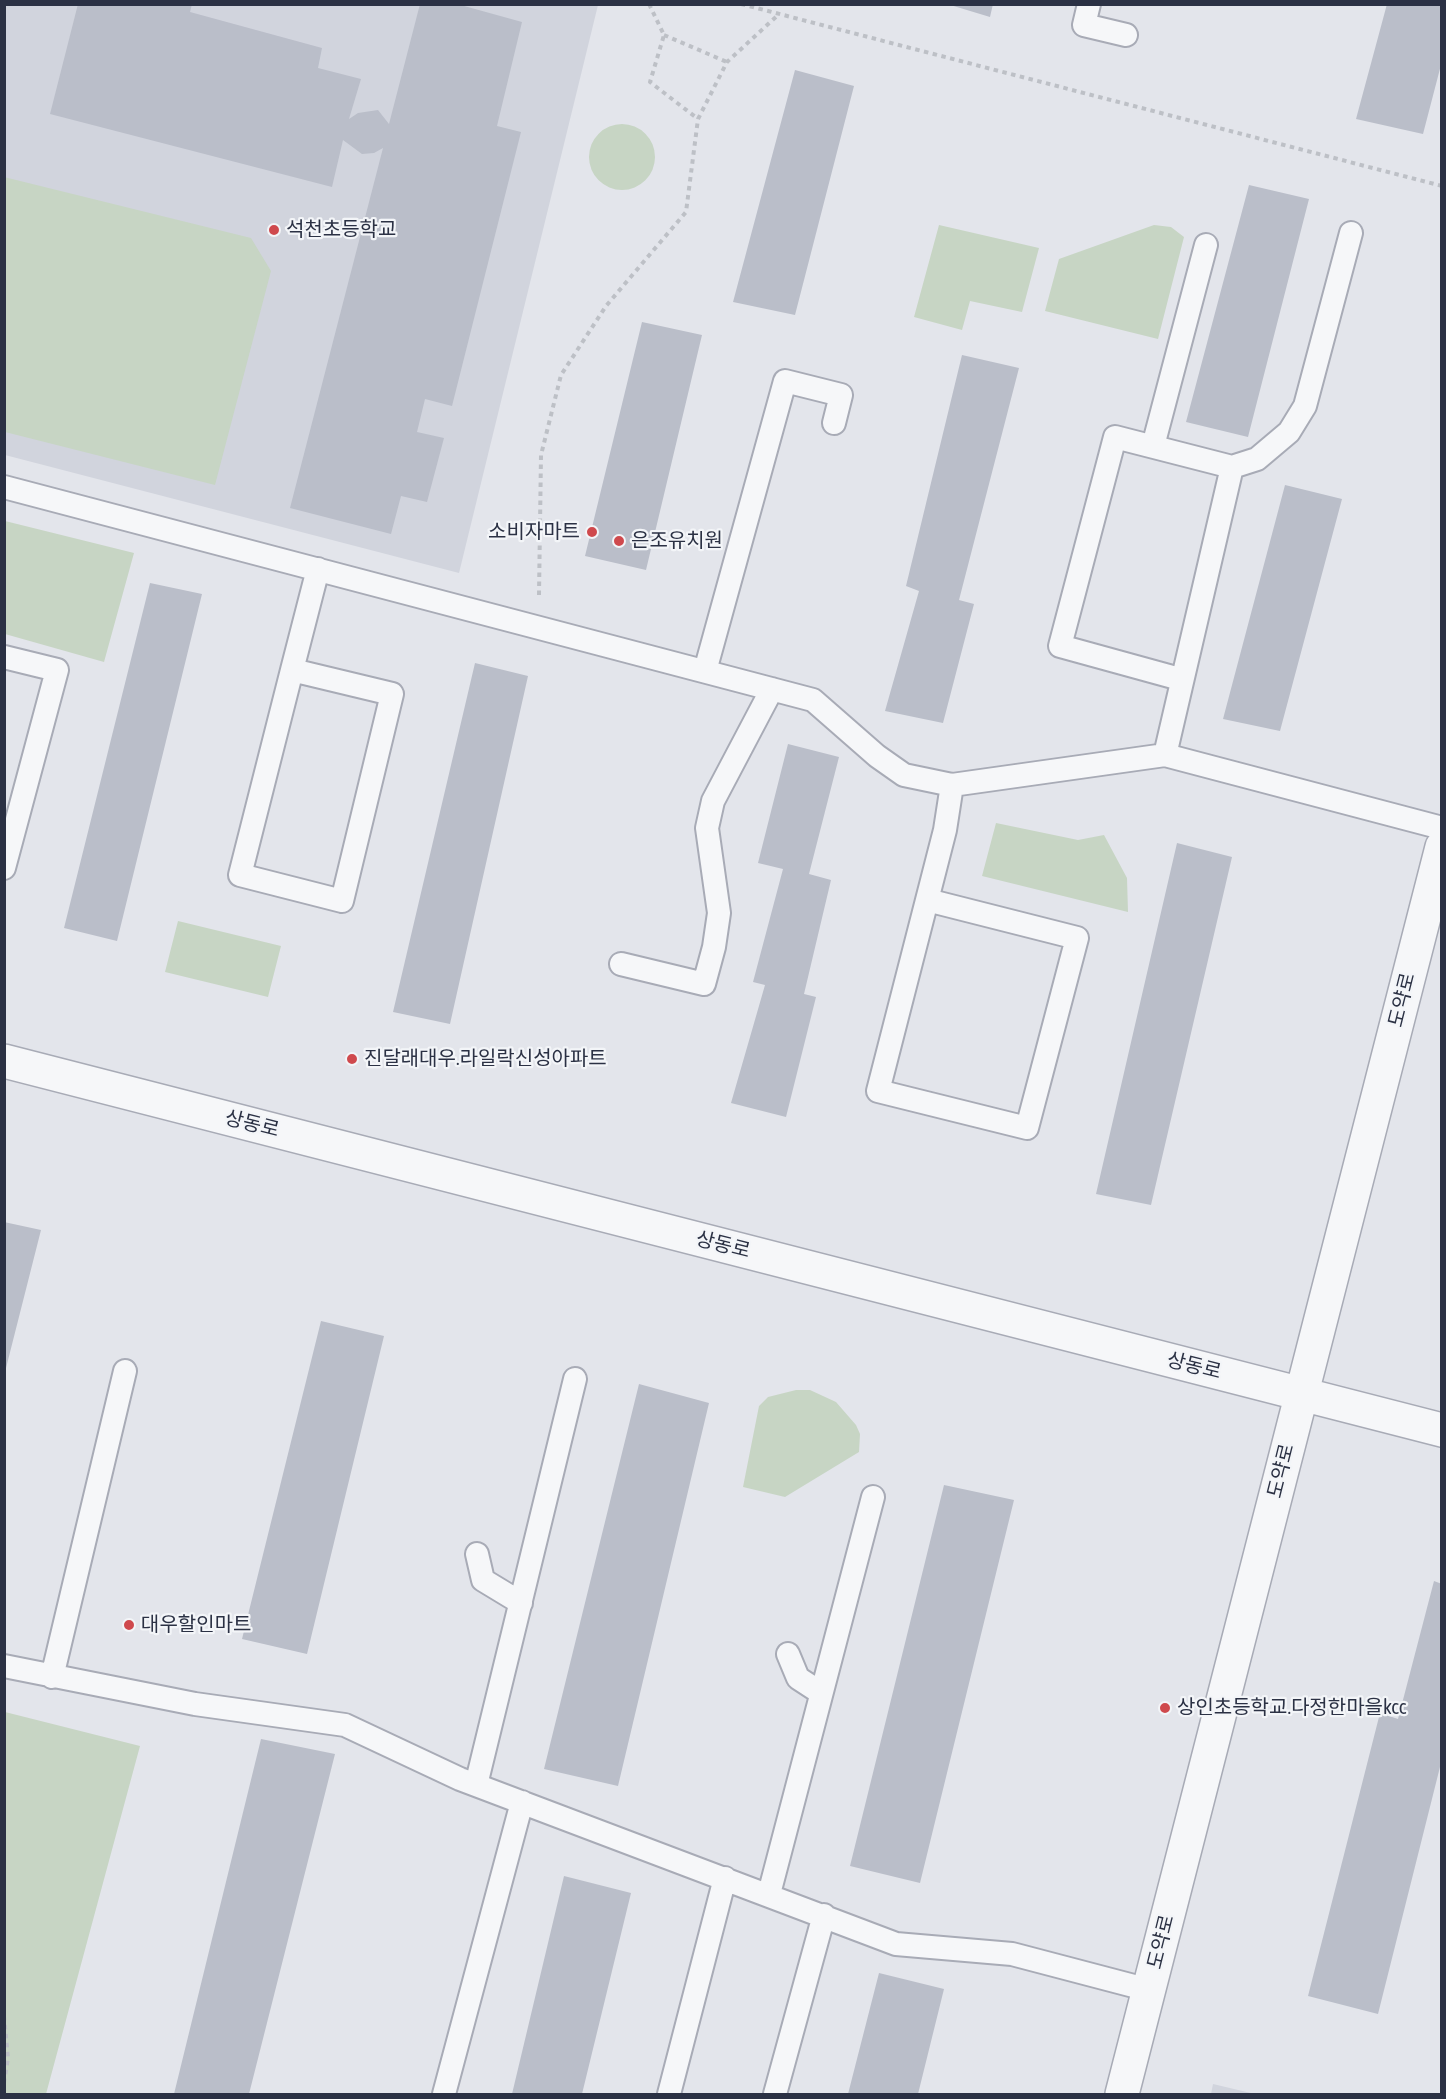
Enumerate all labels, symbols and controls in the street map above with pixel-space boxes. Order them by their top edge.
place label: 석천초등학교 [286,218,396,242]
marker: 석천초등학교 [267,223,281,237]
place label: 소비자마트 [488,520,580,544]
marker: 소비자마트 [585,525,599,539]
place label: 은조유치원 [631,529,723,553]
marker: 은조유치원 [612,534,626,548]
street label: 도약로 [1384,970,1420,1030]
place label: 진달래대우.라일락신성아파트 [364,1047,607,1071]
marker: 진달래대우.라일락신성아파트 [345,1052,359,1066]
street label: 상동로 [222,1106,282,1142]
street label: 상동로 [693,1227,753,1263]
street label: 상동로 [1164,1348,1224,1384]
street label: 도약로 [1263,1441,1299,1501]
place label: 대우할인마트 [141,1613,251,1637]
marker: 대우할인마트 [122,1618,136,1632]
place label: 상인초등학교.다정한마을kcc [1177,1696,1406,1720]
marker: 상인초등학교.다정한마을kcc [1158,1701,1172,1715]
street label: 도약로 [1143,1912,1179,1972]

